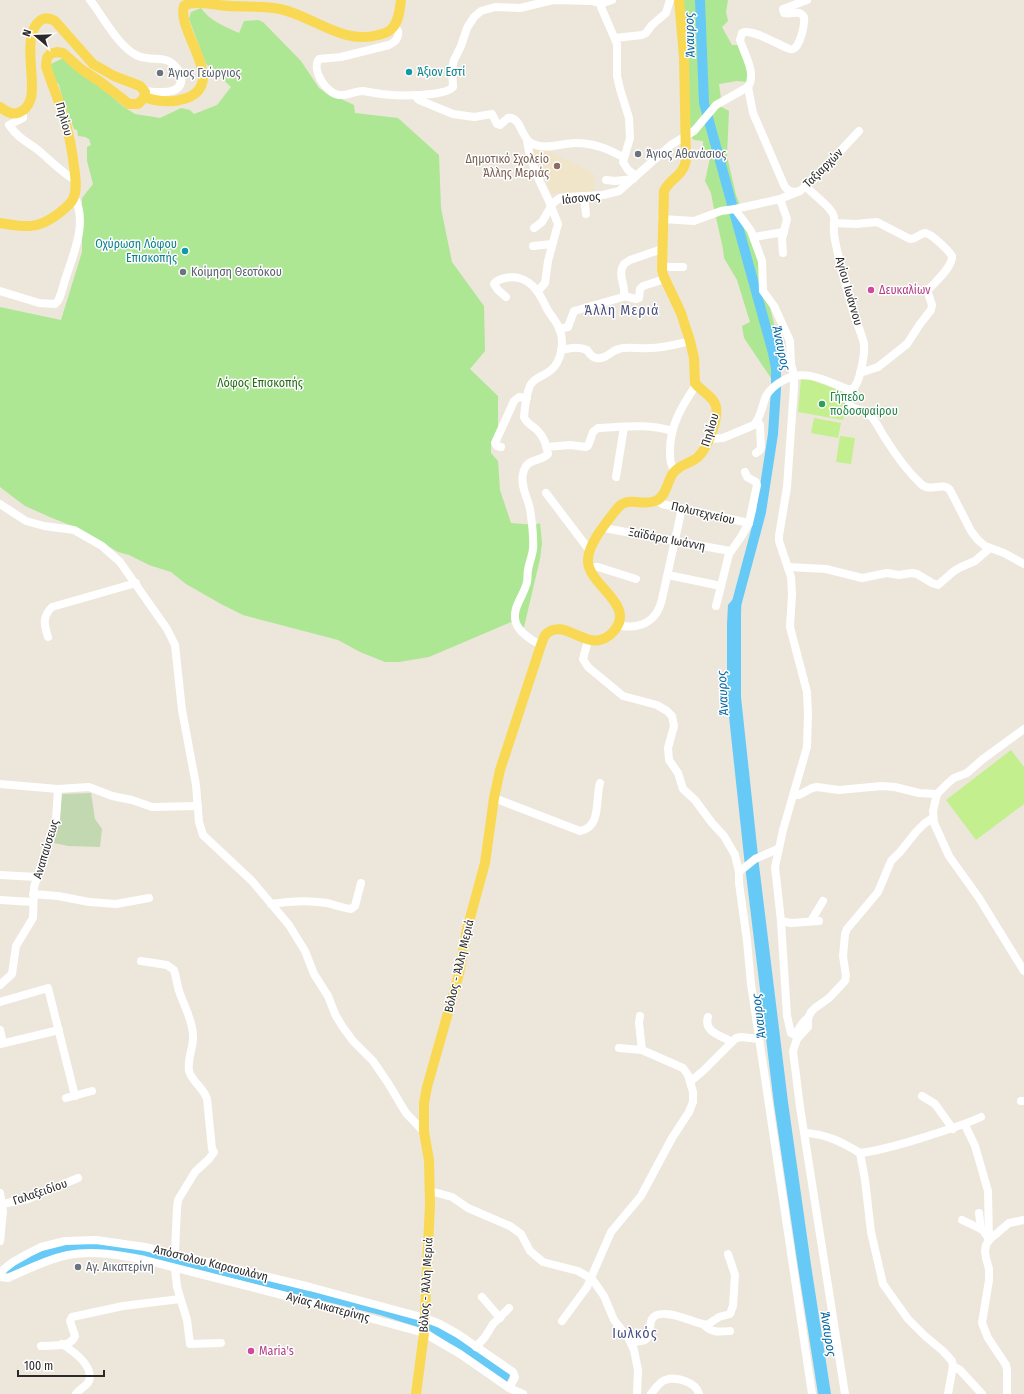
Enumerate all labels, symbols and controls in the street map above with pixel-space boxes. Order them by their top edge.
water label: Άναυρος [681,12,698,59]
north arrow [16,16,56,56]
text: N [20,28,34,38]
place label: Άξιον Εστί [417,65,465,79]
place label: Άγιος Γεώργιος [168,66,241,80]
marker: Άξιον Εστί [404,67,414,77]
marker: Άγιος Γεώργιος [155,68,165,78]
street label: Πηλίου [53,101,75,137]
street label: Ταξιαρχών [800,145,846,191]
place label: Άγιος Αθανάσιος [646,147,726,161]
marker: Άγιος Αθανάσιος [633,149,643,159]
place label: Δημοτικό Σχολείο Άλλης Μεριάς [465,152,549,180]
marker: Δημοτικό Σχολείο Άλλης Μεριάς [552,161,562,171]
street label: Ιάσονος [561,189,601,207]
place label: Οχύρωση Λόφου Επισκοπής [95,237,177,265]
marker: Οχύρωση Λόφου Επισκοπής [180,246,190,256]
street label: Αγίου Ιωάννου [833,255,865,327]
place label: Κοίμηση Θεοτόκου [191,265,282,279]
marker: Κοίμηση Θεοτόκου [178,267,188,277]
place label: Δευκαλίων [879,283,931,297]
marker: Δευκαλίων [866,285,876,295]
district label: Άλλη Μεριά [584,302,660,319]
water label: Άναυρος [769,324,794,372]
park label: Λόφος Επισκοπής [217,376,303,390]
place label: Γήπεδο ποδοσφαίρου [830,390,898,418]
marker: Γήπεδο ποδοσφαίρου [817,399,827,409]
street label: Πηλίου [698,411,722,449]
street label: Πολυτεχνείου [670,499,736,527]
street label: Ξαϊδάρα Ιωάννη [627,525,707,553]
water label: Άναυρος [714,670,731,717]
street label: Αναπαύσεως [30,818,62,880]
street label: Βόλος - Άλλη Μεριά [441,918,477,1014]
water label: Άναυρος [748,992,769,1040]
street label: Γαλαξειδίου [11,1176,69,1208]
street label: Βόλος - Άλλη Μεριά [417,1237,435,1333]
street label: Απόστολου Καραουλάνη [152,1242,270,1284]
place label: Αγ. Αικατερίνη [86,1260,154,1274]
marker: Αγ. Αικατερίνη [73,1262,83,1272]
street label: Αγίας Αικατερίνης [285,1289,371,1325]
water label: Άναυρος [817,1310,840,1358]
district label: Ιωλκός [612,1325,658,1342]
place label: Maria's [259,1344,294,1358]
marker: Maria's [246,1346,256,1356]
scale bar [18,1352,104,1378]
text: 100 m [24,1359,53,1373]

